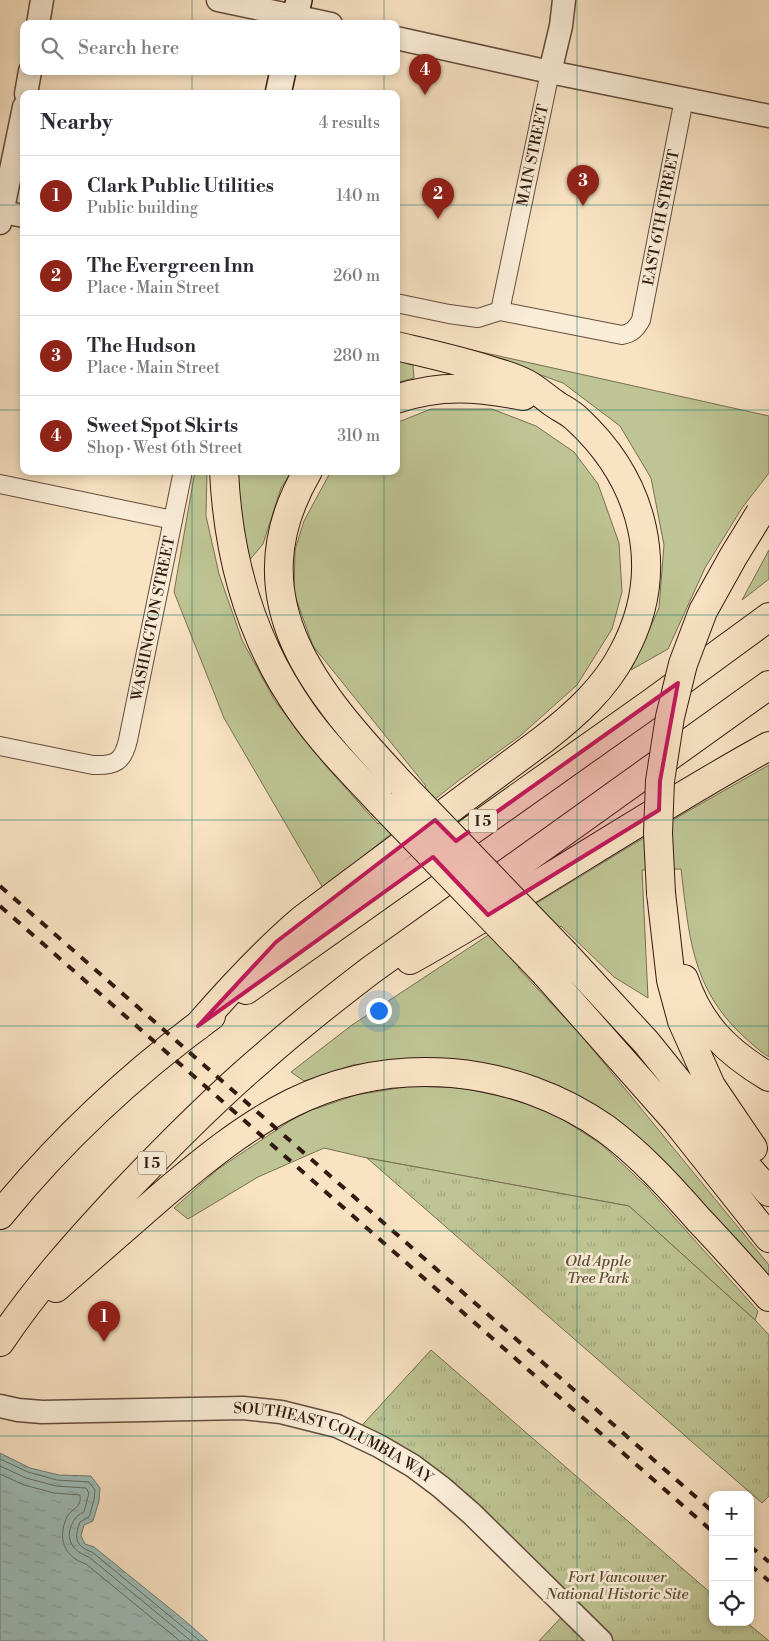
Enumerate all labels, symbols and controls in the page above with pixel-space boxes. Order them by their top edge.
search box [20,20,400,75]
icon: search [38,34,66,62]
text: Search here [78,36,179,60]
pin: 4 [409,54,441,95]
street label: MAIN STREET [513,102,553,208]
text: Nearby [40,110,113,136]
text: 4 results [319,113,380,133]
street label: EAST 6TH STREET [639,148,684,287]
pin: 3 [567,165,599,206]
text: Clark Public Utilities [87,174,274,198]
pin: 2 [422,178,454,219]
text: 1 [52,186,60,206]
text: 140 m [336,186,380,206]
text: Public building [87,198,198,218]
text: The Evergreen Inn [87,254,254,278]
text: 2 [51,266,61,286]
text: 260 m [333,266,380,286]
text: Place · Main Street [87,278,220,298]
text: The Hudson [87,334,196,358]
text: 3 [51,346,61,366]
text: 280 m [333,346,380,366]
text: Place · Main Street [87,358,220,378]
text: Sweet Spot Skirts [87,414,238,438]
text: 4 [51,426,61,446]
text: 310 m [337,426,380,446]
text: Shop · West 6th Street [87,438,243,458]
street label: WASHINGTON STREET [127,534,180,703]
road number: I 5 [469,809,497,832]
your location [366,998,392,1024]
road number: I 5 [138,1152,166,1174]
park label: Old Apple Tree Park [565,1252,631,1288]
pin: 1 [88,1301,120,1342]
street label: SOUTHEAST COLUMBIA WAY [233,1399,437,1488]
map controls [709,1491,754,1626]
button: + [709,1491,754,1536]
button: − [709,1536,754,1581]
park label: Fort Vancouver National Historic Site [544,1568,689,1604]
button: locate [709,1581,754,1626]

